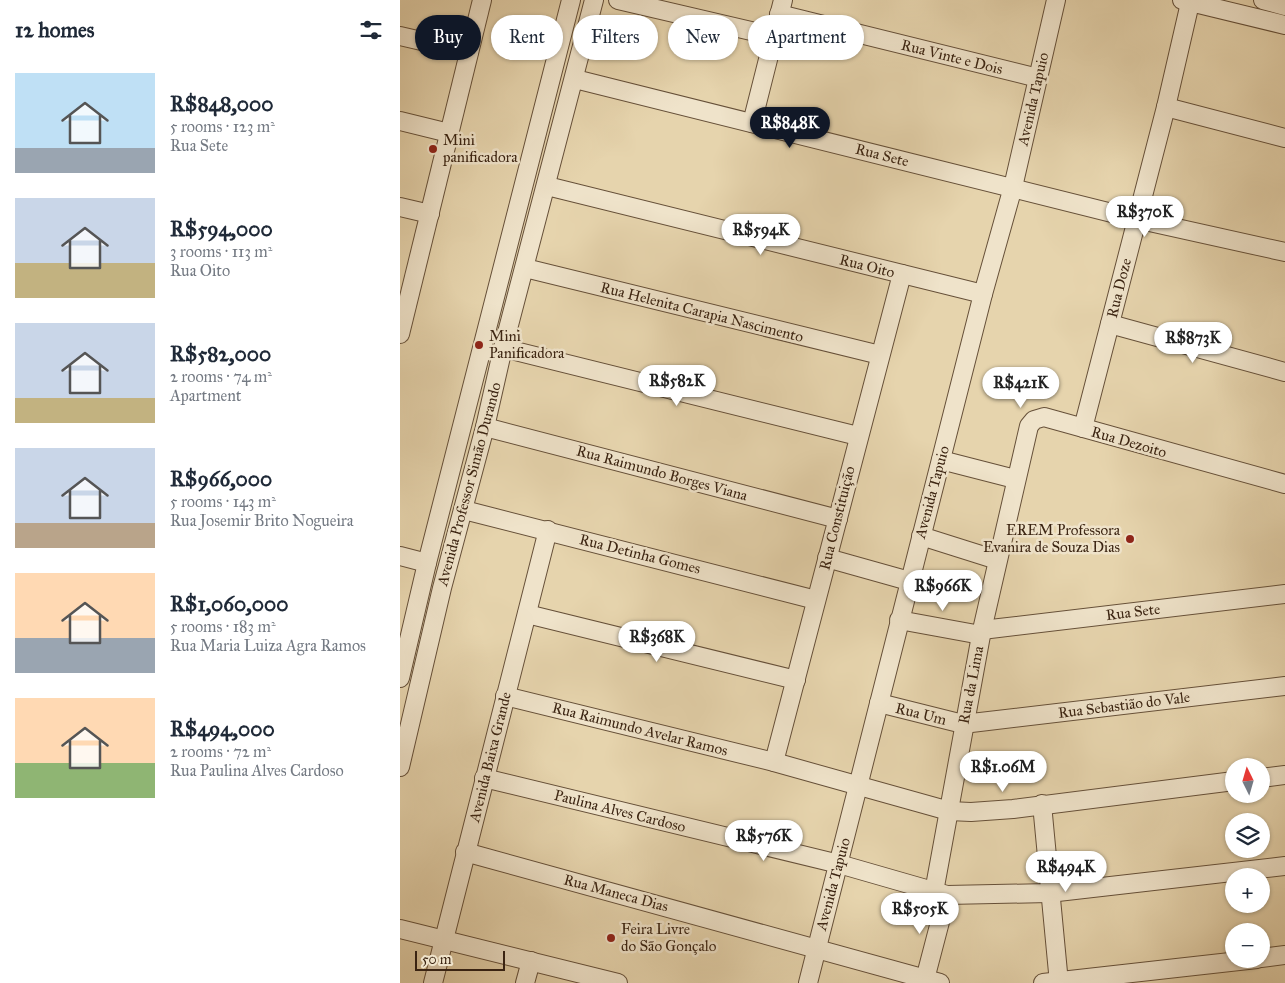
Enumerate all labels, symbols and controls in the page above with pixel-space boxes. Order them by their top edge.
chip: Buy [415,15,481,60]
chip: Rent [491,15,563,60]
chip: Filters [573,15,658,60]
chip: New [668,15,738,60]
chip: Apartment [748,15,864,60]
icon: filters [357,16,385,44]
text: 12 homes [15,17,94,43]
street label: Rua Vinte e Dois [899,36,1005,78]
street label: Avenida Tapuio [1013,50,1053,148]
text: R$848,000 [170,91,274,117]
icon: home [55,93,115,153]
pin: R$848K [749,106,831,149]
text: R$848K [761,113,819,132]
text: 5 rooms · 123 m² [170,117,275,136]
place label: Mini panificadora [442,131,518,166]
text: Rua Sete [170,136,228,155]
street label: Rua Sete [853,140,911,170]
marker: Mini panificadora [427,143,439,155]
pin: R$370K [1104,196,1186,238]
text: R$370K [1117,202,1173,221]
pin: R$594K [720,214,802,256]
text: R$594,000 [170,216,273,242]
icon: home [55,218,115,278]
text: R$594K [732,220,790,239]
text: 3 rooms · 113 m² [170,242,272,261]
street label: Rua Oito [837,250,897,282]
street label: Rua Doze [1103,256,1135,320]
text: Rua Oito [170,261,230,280]
street label: Rua Helenita Carapia Nascimento [599,278,806,346]
pin: R$873K [1152,322,1234,364]
place label: Mini Panificadora [489,327,565,362]
text: R$873K [1165,328,1221,347]
marker: Mini Panificadora [473,339,485,351]
text: R$582,000 [170,341,271,367]
icon: home [55,343,115,403]
pin: R$582K [636,364,718,407]
pin: R$421K [980,366,1062,409]
text: 2 rooms · 74 m² [170,367,272,386]
text: R$582K [649,371,705,390]
text: R$421K [993,373,1049,392]
street label: Avenida Professor Simão Durando [433,380,505,589]
text: Apartment [170,386,242,405]
street label: Rua Dezoito [1089,423,1169,461]
street label: Rua Raimundo Borges Viana [574,441,750,505]
street label: Avenida Tapuio [911,443,953,541]
street label: Rua Constituição [815,464,859,572]
text: R$966,000 [170,466,272,492]
icon: home [55,468,115,528]
text: 5 rooms · 143 m² [170,492,276,511]
text: Rua Josemir Brito Nogueira [170,511,354,530]
place label: EREM Professora Evanira de Souza Dias [983,521,1121,556]
street label: Rua Detinha Gomes [577,530,703,578]
marker: EREM Professora Evanira de Souza Dias [1124,533,1136,545]
pin: R$966K [902,570,984,612]
text: R$966K [914,576,972,595]
text: R$1,060,000 [170,591,288,617]
icon: home [55,593,115,653]
street label: Rua Sete [1105,600,1161,624]
text: 5 rooms · 183 m² [170,617,276,636]
pin: R$368K [616,620,698,663]
text: R$368K [629,627,685,646]
text: Rua Maria Luiza Agra Ramos [170,636,366,655]
street label: Rua da Lima [955,644,988,726]
street label: Rua Sebastião do Vale [1057,688,1191,722]
street label: Avenida Baixa Grande [465,690,515,825]
street label: Rua Raimundo Avelar Ramos [550,698,730,760]
street label: Rua Um [894,699,949,729]
text: R$494,000 [170,716,275,742]
icon: home [55,718,115,778]
text: 2 rooms · 72 m² [170,742,271,761]
pin: R$1.06M [957,750,1049,793]
text: R$1.06M [971,757,1035,776]
north arrow [1225,758,1270,802]
map controls [1225,758,1270,968]
text: Rua Paulina Alves Cardoso [170,761,344,780]
street label: Paulina Alves Cardoso [552,786,688,836]
button: layers [1225,813,1270,858]
pin: R$576K [723,820,805,862]
text: R$576K [736,826,792,845]
street label: Avenida Tapuio [812,835,854,933]
pin: R$494K [1025,850,1107,893]
text: R$494K [1037,857,1095,876]
button: + [1225,868,1270,913]
street label: Rua Maneca Dias [562,870,670,916]
pin: R$505K [879,892,961,935]
text: R$505K [892,899,948,918]
place label: Feira Livre do São Gonçalo [621,920,717,955]
button: − [1225,923,1270,968]
marker: Feira Livre do São Gonçalo [605,932,617,944]
scale bar [415,948,505,971]
text: 50 m [422,951,451,968]

